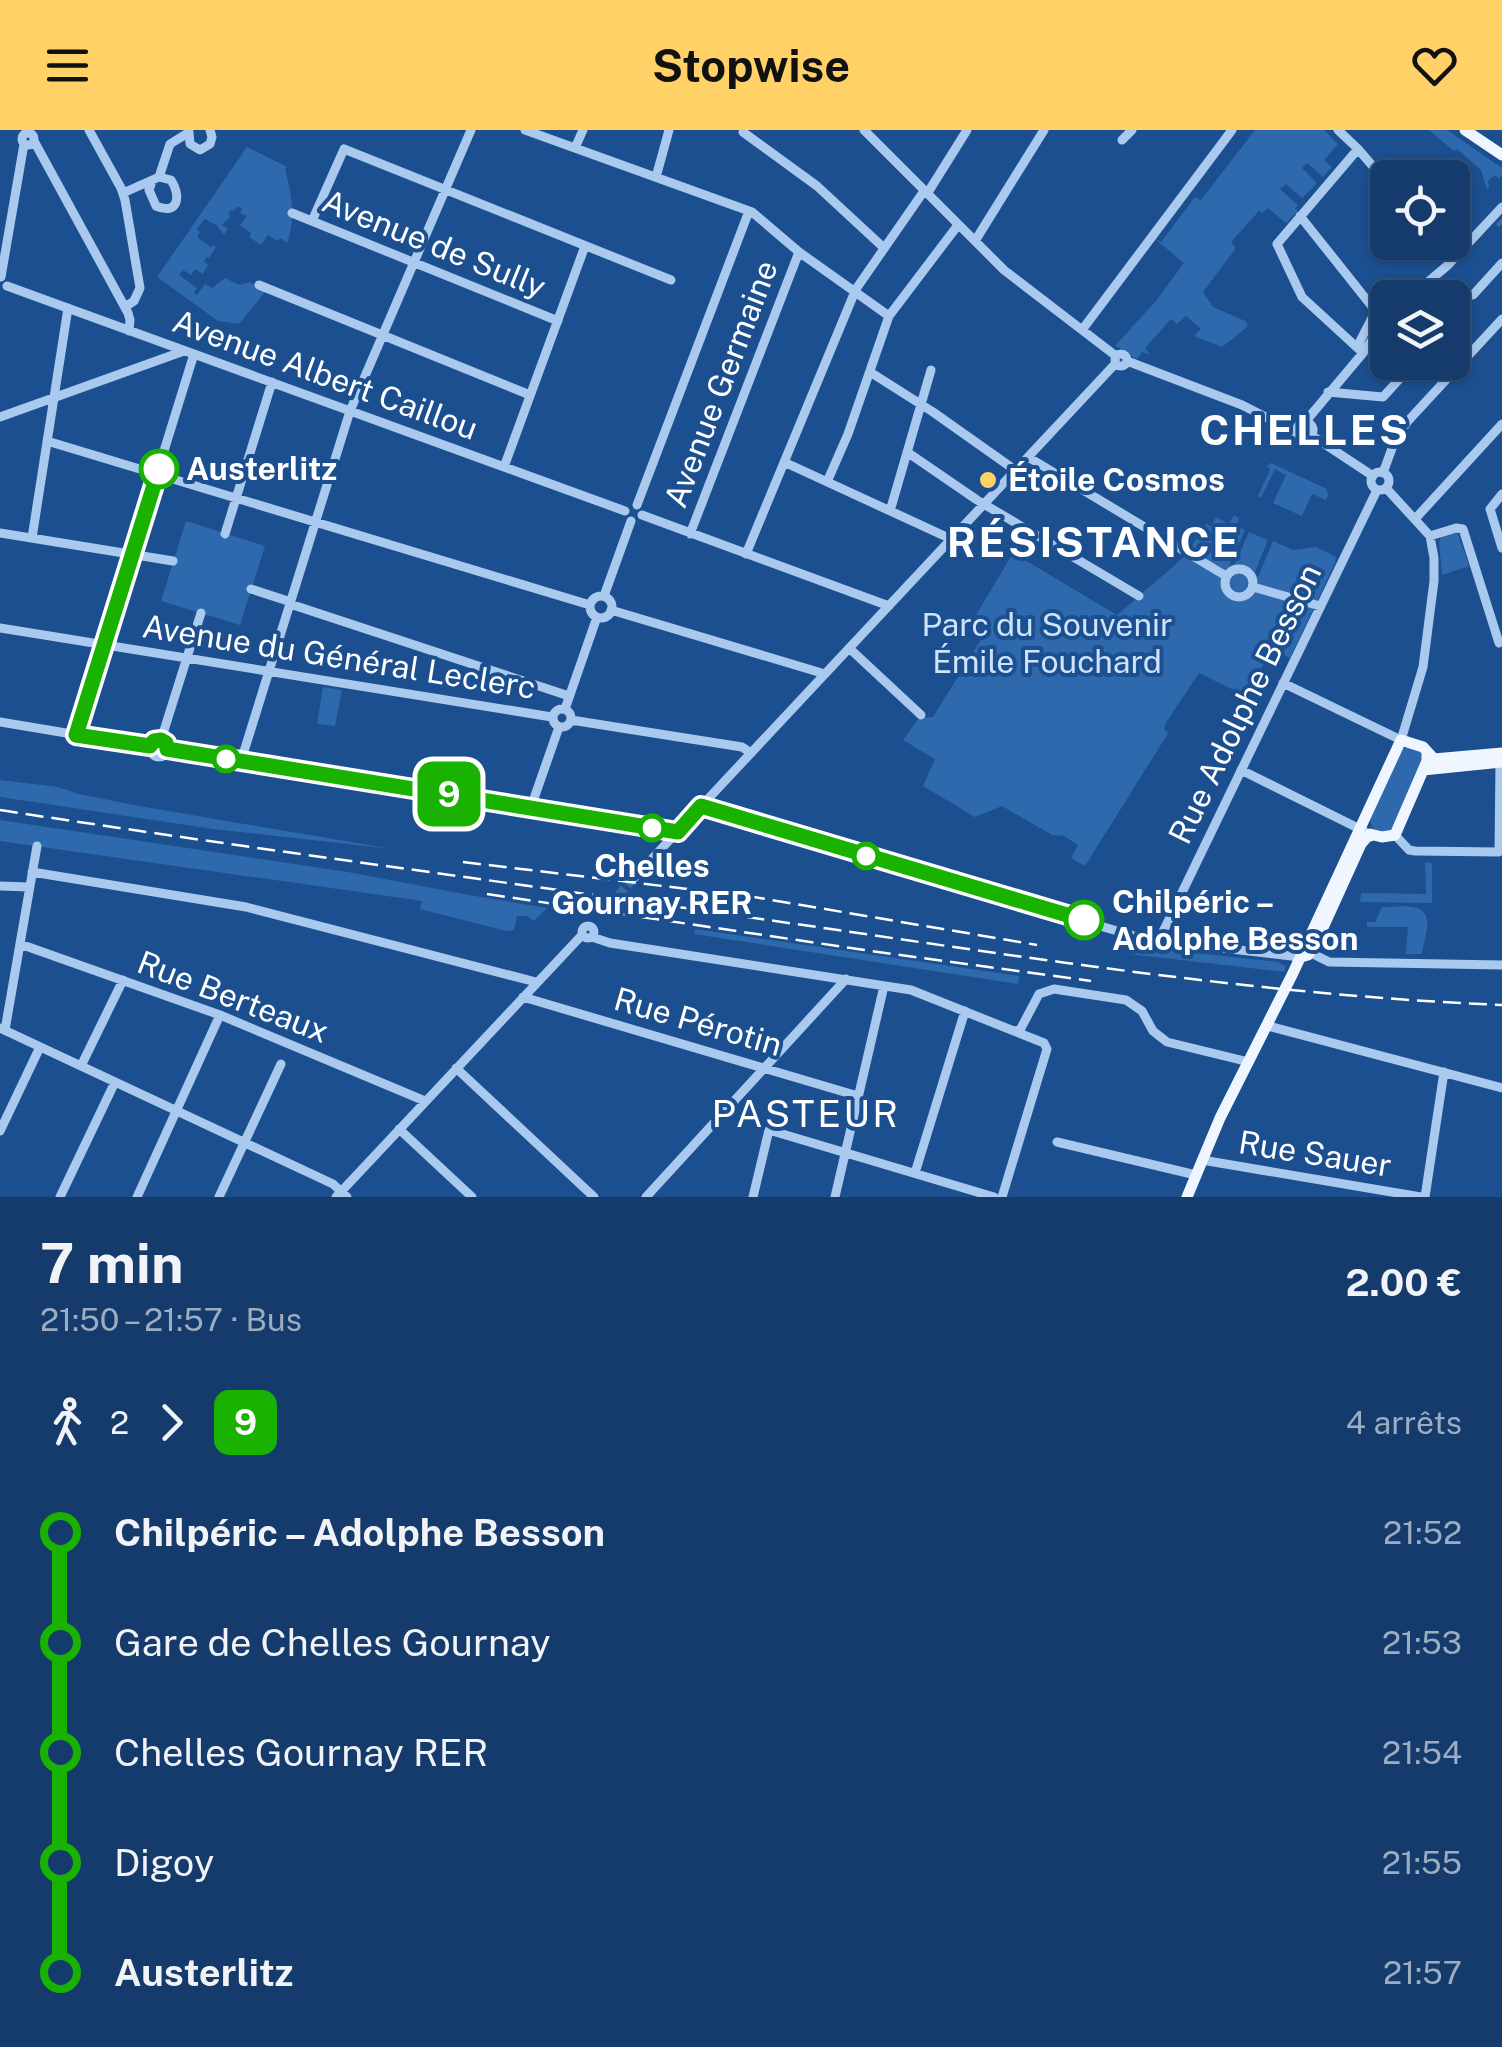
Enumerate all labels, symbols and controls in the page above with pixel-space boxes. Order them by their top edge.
icon: menu [40,38,95,93]
icon: heart [1407,38,1462,93]
text: Stopwise [652,39,850,92]
map controls [1370,160,1470,380]
button: locate [1370,160,1470,260]
street label: Avenue de Sully [317,182,551,305]
street label: Avenue Germaine [656,255,785,513]
button: layers [1370,280,1470,380]
street label: Avenue Albert Caillou [168,302,483,447]
district label: CHELLES [1199,405,1411,454]
marker: Austerlitz [140,450,178,488]
place label: Austerlitz [186,450,337,487]
place label: Étoile Cosmos [1008,461,1225,498]
marker: Étoile Cosmos [977,469,999,491]
district label: RÉSISTANCE [947,517,1241,566]
street label: Rue Adolphe Besson [1161,558,1328,850]
park label: Parc du Souvenir Émile Fouchard [921,606,1173,680]
street label: Avenue du Général Leclerc [140,607,538,706]
unlabelled marker [213,746,239,772]
line badge: 9 [416,762,482,826]
text: 9 [437,774,461,815]
marker: Chelles Gournay RER [639,815,665,841]
unlabelled marker [853,843,879,869]
place label: Chelles Gournay RER [551,847,753,921]
place label: Chilpéric – Adolphe Besson [1112,883,1358,957]
marker: Chilpéric – Adolphe Besson [1065,901,1103,939]
street label: Rue Berteaux [132,943,334,1050]
street label: Rue Pérotin [610,980,786,1063]
district label: PASTEUR [711,1091,901,1136]
street label: Rue Sauer [1236,1123,1394,1184]
text: 7 min [40,1231,184,1295]
text: 2.00 € [1345,1260,1462,1305]
text: 21:50 – 21:57 · Bus [40,1301,302,1338]
icon: walk [40,1395,95,1450]
icon: forward [144,1395,199,1450]
text: 9 [234,1402,257,1443]
text: 2 [110,1404,129,1441]
text: 4 arrêts [1346,1404,1462,1441]
text: Chilpéric – Adolphe Besson [114,1510,605,1555]
text: 21:52 [1383,1514,1462,1551]
text: Gare de Chelles Gournay [114,1620,550,1665]
text: 21:53 [1382,1624,1462,1661]
text: Chelles Gournay RER [114,1730,488,1775]
text: 21:54 [1382,1734,1462,1771]
text: Digoy [114,1840,214,1885]
text: 21:55 [1382,1844,1462,1881]
text: Austerlitz [114,1950,293,1995]
text: 21:57 [1383,1954,1462,1991]

